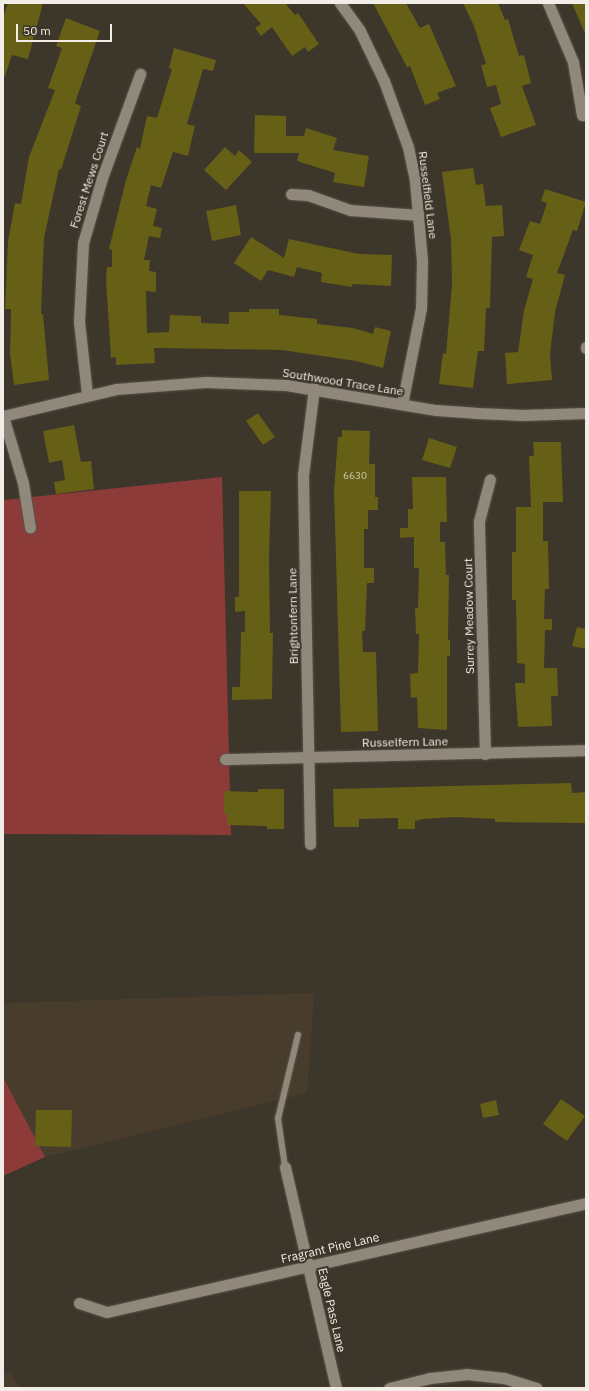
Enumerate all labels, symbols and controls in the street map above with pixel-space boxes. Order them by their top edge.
scale bar [18,16,114,42]
text: 50 m [23,23,51,38]
street label: Forest Mews Court [67,130,111,230]
street label: Russelfield Lane [415,150,441,240]
street label: Southwood Trace Lane [282,365,404,399]
house number: 6630 [343,470,367,482]
street label: Surrey Meadow Court [461,558,477,674]
street label: Brightonfern Lane [285,568,301,664]
street label: Russelfern Lane [362,734,448,750]
street label: Fragrant Pine Lane [279,1230,381,1266]
street label: Eagle Pass Lane [315,1266,349,1354]

